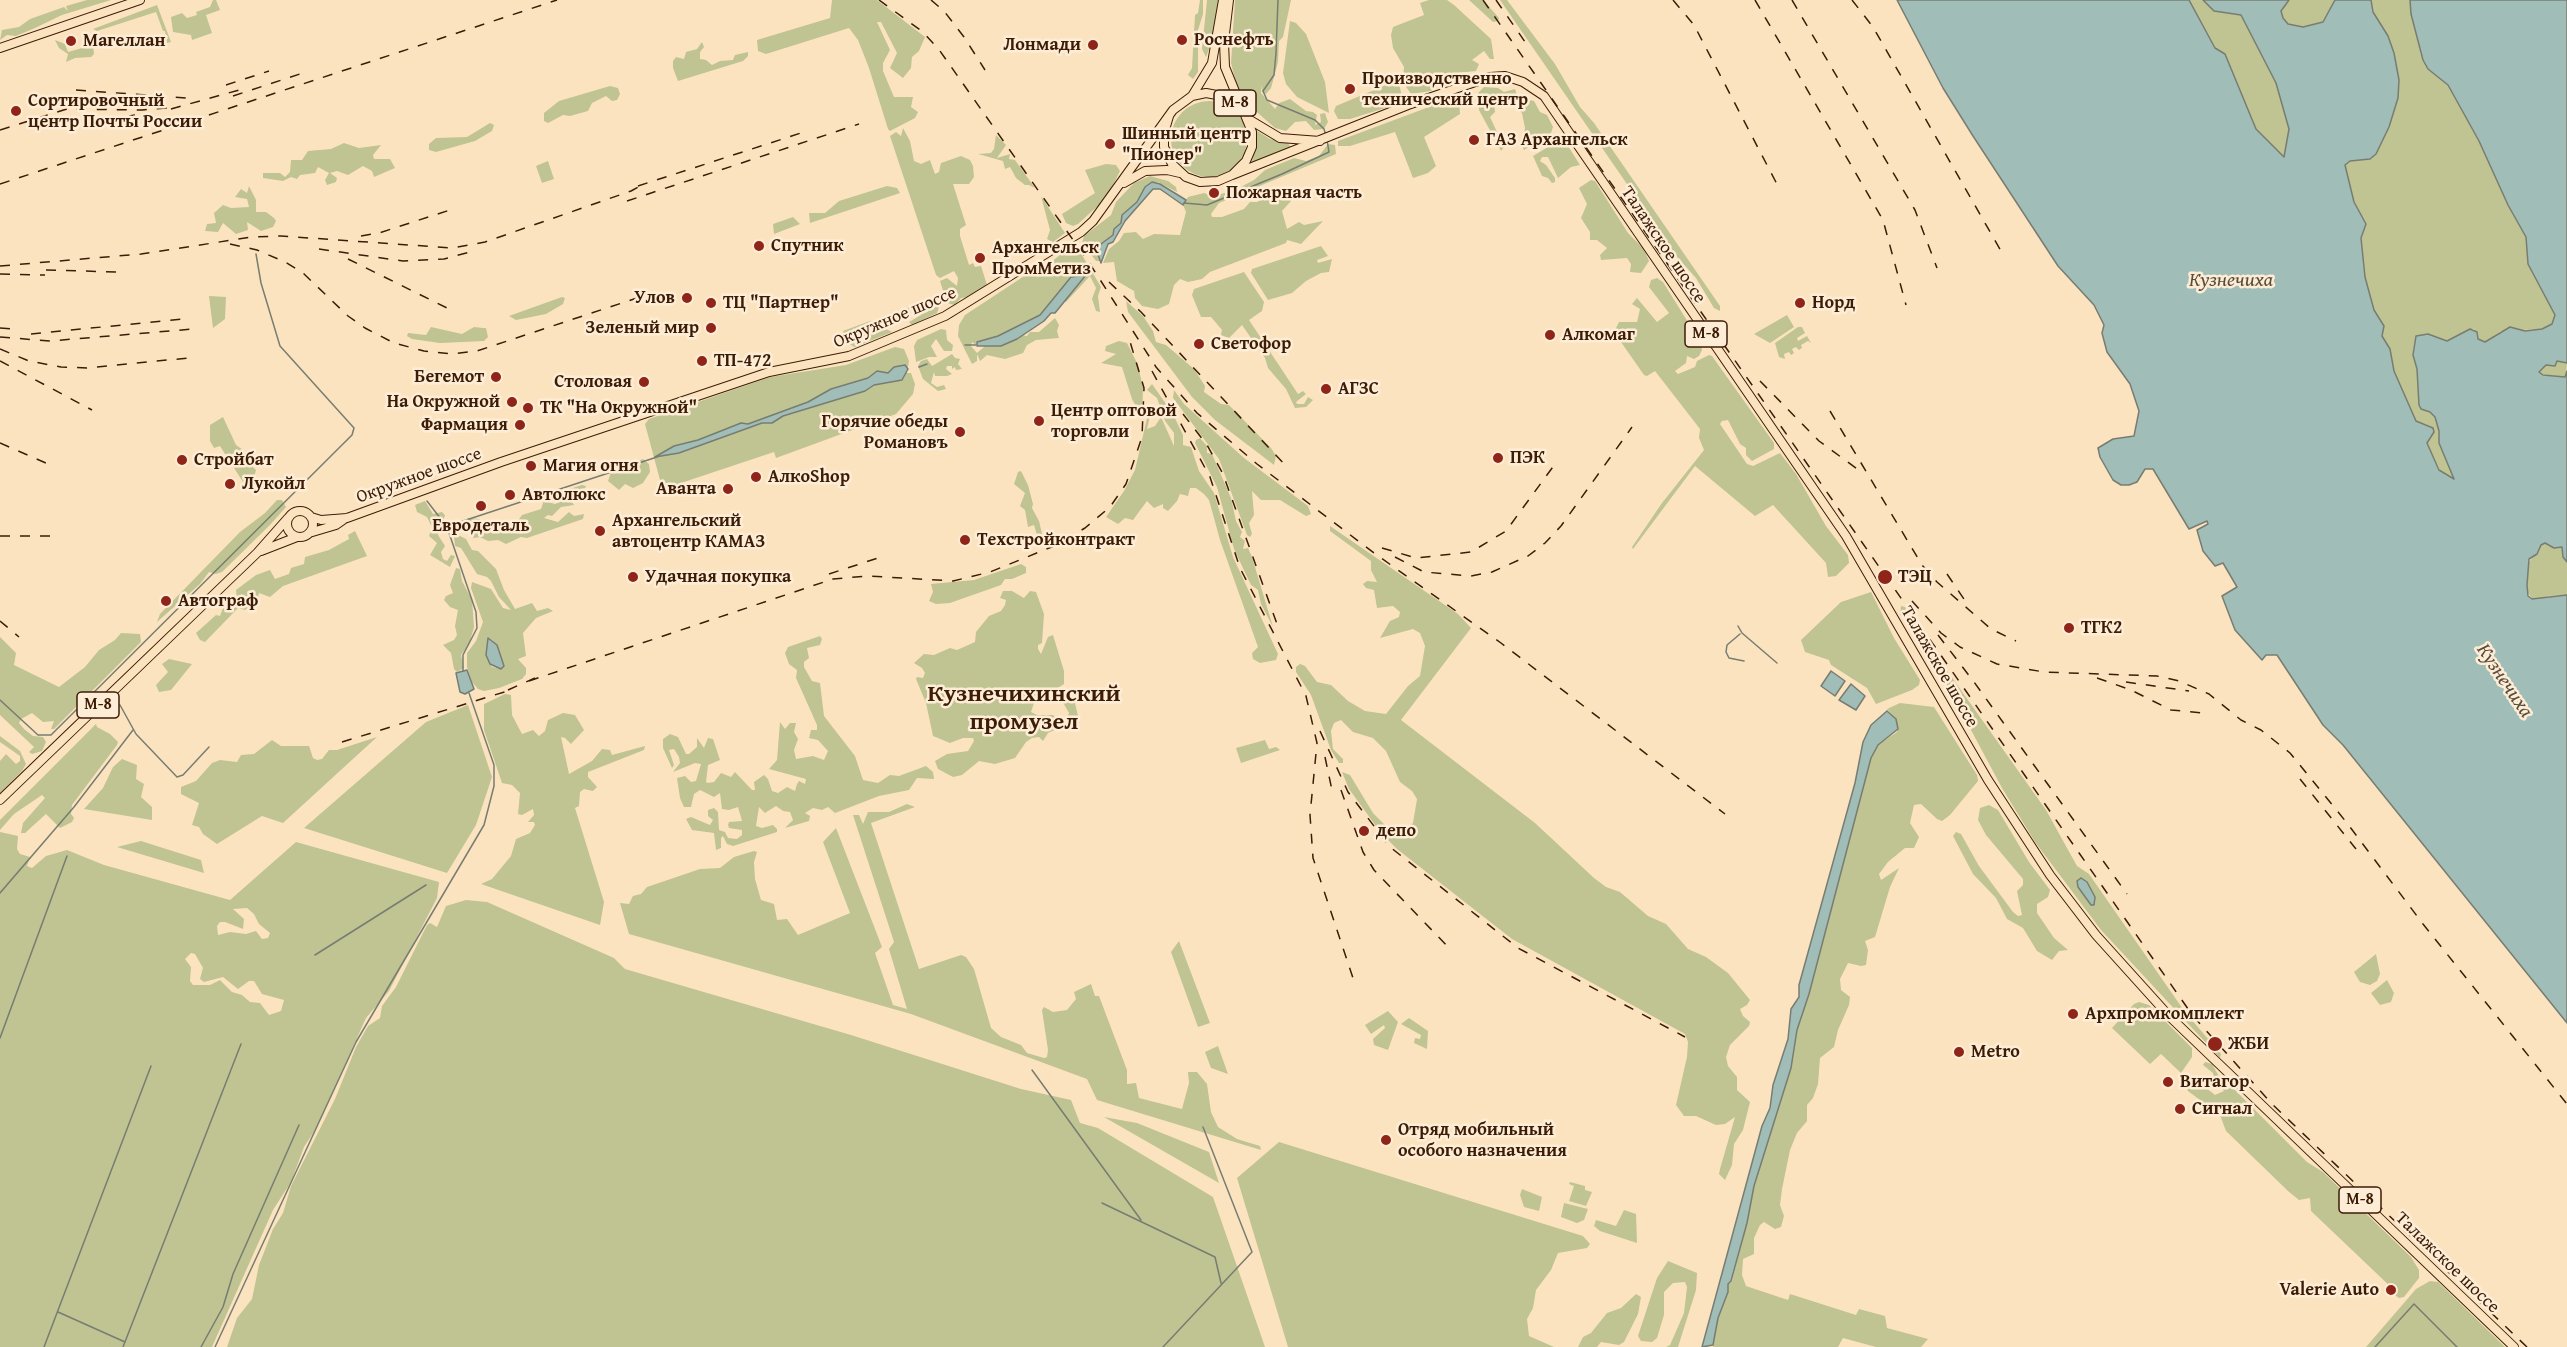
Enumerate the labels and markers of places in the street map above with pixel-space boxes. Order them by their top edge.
place label: Роснефть [1194,29,1274,51]
place label: Магеллан [83,30,166,52]
marker: Роснефть [1175,33,1189,47]
marker: Магеллан [64,34,78,48]
place label: Лонмади [1003,34,1081,56]
marker: Лонмади [1086,38,1100,52]
place label: Производственно технический центр [1362,68,1528,110]
marker: Производственно технический центр [1343,82,1357,96]
place label: Сортировочный центр Почты России [28,90,202,132]
marker: Сортировочный центр Почты России [9,104,23,118]
place label: Шинный центр "Пионер" [1122,123,1251,166]
place label: ГАЗ Архангельск [1486,129,1628,151]
marker: ГАЗ Архангельск [1467,133,1481,147]
marker: Шинный центр "Пионер" [1103,137,1117,151]
place label: Пожарная часть [1226,182,1362,204]
marker: Пожарная часть [1207,186,1221,200]
place label: Спутник [771,235,844,257]
place label: Архангельск ПромМетиз [992,237,1099,280]
marker: Спутник [752,239,766,253]
marker: Архангельск ПромМетиз [973,251,987,265]
place label: Улов [634,287,675,309]
marker: Улов [680,291,694,305]
place label: ТЦ "Партнер" [723,292,839,314]
place label: Норд [1812,292,1855,314]
marker: ТЦ "Партнер" [704,296,718,310]
marker: Норд [1793,296,1807,310]
place label: Зеленый мир [585,317,699,339]
marker: Зеленый мир [704,321,718,335]
place label: Алкомаг [1562,324,1635,346]
marker: Алкомаг [1543,328,1557,342]
place label: Светофор [1211,333,1291,355]
marker: Светофор [1192,337,1206,351]
place label: ТП-472 [714,350,771,372]
marker: ТП-472 [695,354,709,368]
place label: Бегемот [414,366,484,388]
marker: Бегемот [489,370,503,384]
place label: Столовая [554,371,632,393]
marker: Столовая [637,375,651,389]
place label: АГЗС [1338,378,1379,400]
marker: АГЗС [1319,382,1333,396]
place label: На Окружной [387,391,500,413]
marker: На Окружной [505,395,519,409]
place label: ТК "На Окружной" [540,397,697,419]
place label: Центр оптовой торговли [1051,400,1177,442]
marker: ТК "На Окружной" [521,401,535,415]
place label: Горячие обеды Романовъ [821,411,948,454]
place label: Фармация [421,414,508,436]
marker: Центр оптовой торговли [1032,414,1046,428]
marker: Фармация [513,418,527,432]
marker: Горячие обеды Романовъ [953,425,967,439]
place label: ПЭК [1510,447,1545,469]
place label: Стройбат [194,449,274,471]
marker: ПЭК [1491,451,1505,465]
marker: Стройбат [175,453,189,467]
place label: Магия огня [543,455,639,477]
marker: Магия огня [524,459,538,473]
place label: АлкоShop [768,466,850,488]
marker: АлкоShop [749,470,763,484]
place label: Лукойл [242,473,305,495]
marker: Лукойл [223,477,237,491]
place label: Аванта [656,478,716,500]
marker: Аванта [721,482,735,496]
place label: Автолюкс [522,484,606,506]
marker: Автолюкс [503,488,517,502]
marker: Евродеталь [474,499,488,513]
place label: Архангельский автоцентр КАМАЗ [612,510,765,552]
place label: Евродеталь [432,515,530,537]
marker: Архангельский автоцентр КАМАЗ [593,524,607,538]
place label: Техстройконтракт [977,529,1135,551]
marker: Техстройконтракт [958,533,972,547]
place label: Удачная покупка [645,566,791,588]
place label: ТЭЦ [1898,566,1932,588]
marker: ТЭЦ [1876,568,1894,586]
marker: Удачная покупка [626,570,640,584]
place label: Автограф [178,590,258,612]
marker: Автограф [159,594,173,608]
place label: ТГК2 [2081,617,2122,639]
marker: ТГК2 [2062,621,2076,635]
place label: депо [1376,820,1416,842]
marker: депо [1357,824,1371,838]
place label: Архпромкомплект [2085,1003,2244,1025]
marker: Архпромкомплект [2066,1007,2080,1021]
place label: ЖБИ [2228,1033,2269,1055]
marker: ЖБИ [2206,1035,2224,1053]
place label: Metro [1971,1041,2020,1063]
marker: Metro [1952,1045,1966,1059]
place label: Витагор [2180,1071,2249,1093]
marker: Витагор [2161,1075,2175,1089]
place label: Сигнал [2192,1098,2252,1120]
marker: Сигнал [2173,1102,2187,1116]
place label: Отряд мобильный особого назначения [1398,1119,1567,1162]
marker: Отряд мобильный особого назначения [1379,1133,1393,1147]
place label: Valerie Auto [2279,1279,2379,1301]
marker: Valerie Auto [2384,1283,2398,1297]

